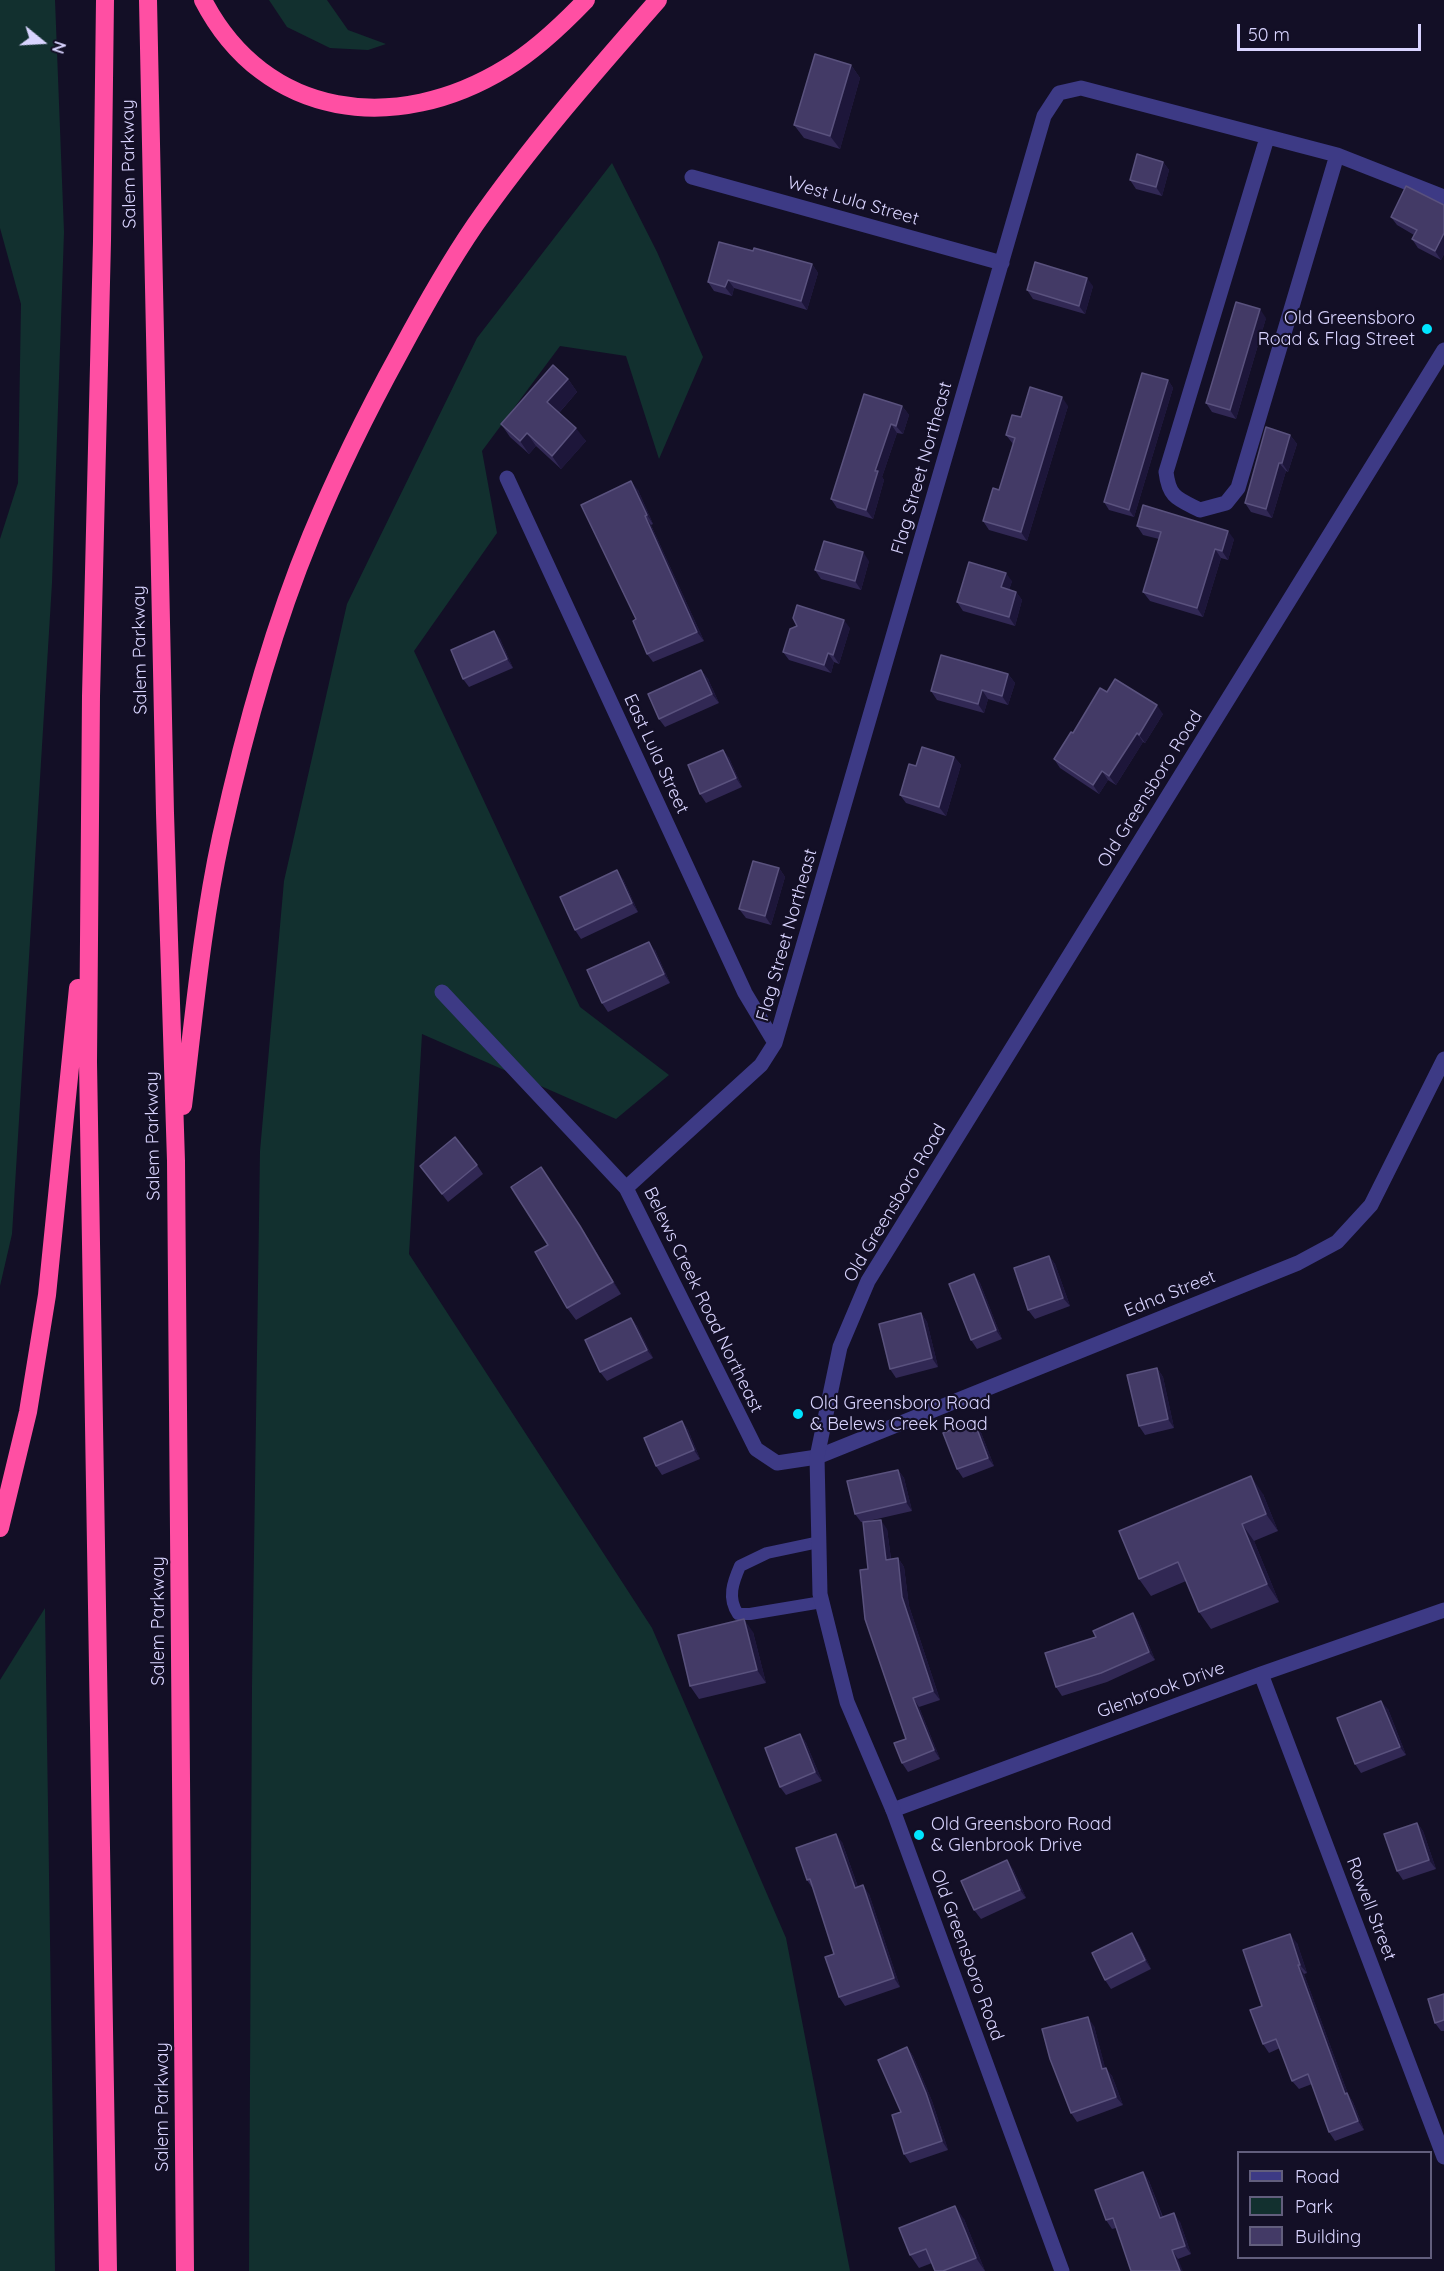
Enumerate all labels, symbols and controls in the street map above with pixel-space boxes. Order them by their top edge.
north arrow [12,12,72,72]
scale bar [1240,12,1424,50]
text: 50 m [1248,23,1290,46]
text: N [48,39,70,56]
street label: Salem Parkway [117,99,141,229]
street label: West Lula Street [785,172,921,230]
place label: Old Greensboro Road & Flag Street [1258,308,1415,350]
marker: Old Greensboro Road & Flag Street [1420,322,1434,336]
street label: Flag Street Northeast [887,379,957,557]
street label: Salem Parkway [128,585,152,715]
street label: East Lula Street [619,691,693,817]
street label: Old Greensboro Road [1093,707,1207,871]
street label: Flag Street Northeast [752,846,822,1024]
street label: Salem Parkway [141,1071,165,1201]
street label: Old Greensboro Road [839,1120,951,1286]
street label: Belews Creek Road Northeast [639,1184,767,1416]
street label: Edna Street [1121,1266,1219,1322]
place label: Old Greensboro Road & Belews Creek Road [810,1393,991,1436]
marker: Old Greensboro Road & Belews Creek Road [791,1407,805,1421]
street label: Salem Parkway [148,1556,170,1686]
street label: Glenbrook Drive [1094,1657,1228,1723]
place label: Old Greensboro Road & Glenbrook Drive [931,1814,1112,1856]
marker: Old Greensboro Road & Glenbrook Drive [912,1828,926,1842]
street label: Rowell Street [1341,1854,1401,1964]
street label: Old Greensboro Road [926,1866,1008,2044]
street label: Salem Parkway [152,2042,174,2172]
legend [1237,2151,1432,2259]
text: Road [1295,2165,1340,2188]
text: Park [1295,2195,1333,2218]
text: Building [1295,2225,1361,2248]

